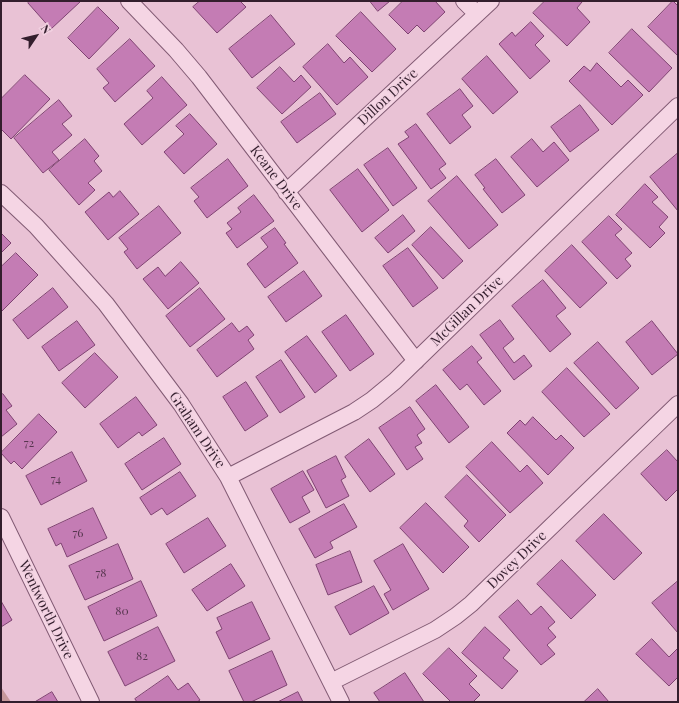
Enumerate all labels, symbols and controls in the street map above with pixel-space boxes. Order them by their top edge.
north arrow [16,16,56,56]
text: N [38,21,55,36]
street label: Dillon Drive [355,65,421,129]
street label: Keane Drive [246,142,306,214]
street label: McGillan Drive [427,272,507,350]
street label: Graham Drive [165,389,229,471]
house number: 72 [24,436,34,450]
house number: 74 [51,472,61,486]
house number: 76 [72,526,84,540]
street label: Dovey Drive [484,528,550,592]
street label: Wentworth Drive [15,558,77,662]
house number: 78 [95,566,107,580]
house number: 80 [115,604,129,618]
house number: 82 [136,649,148,663]

